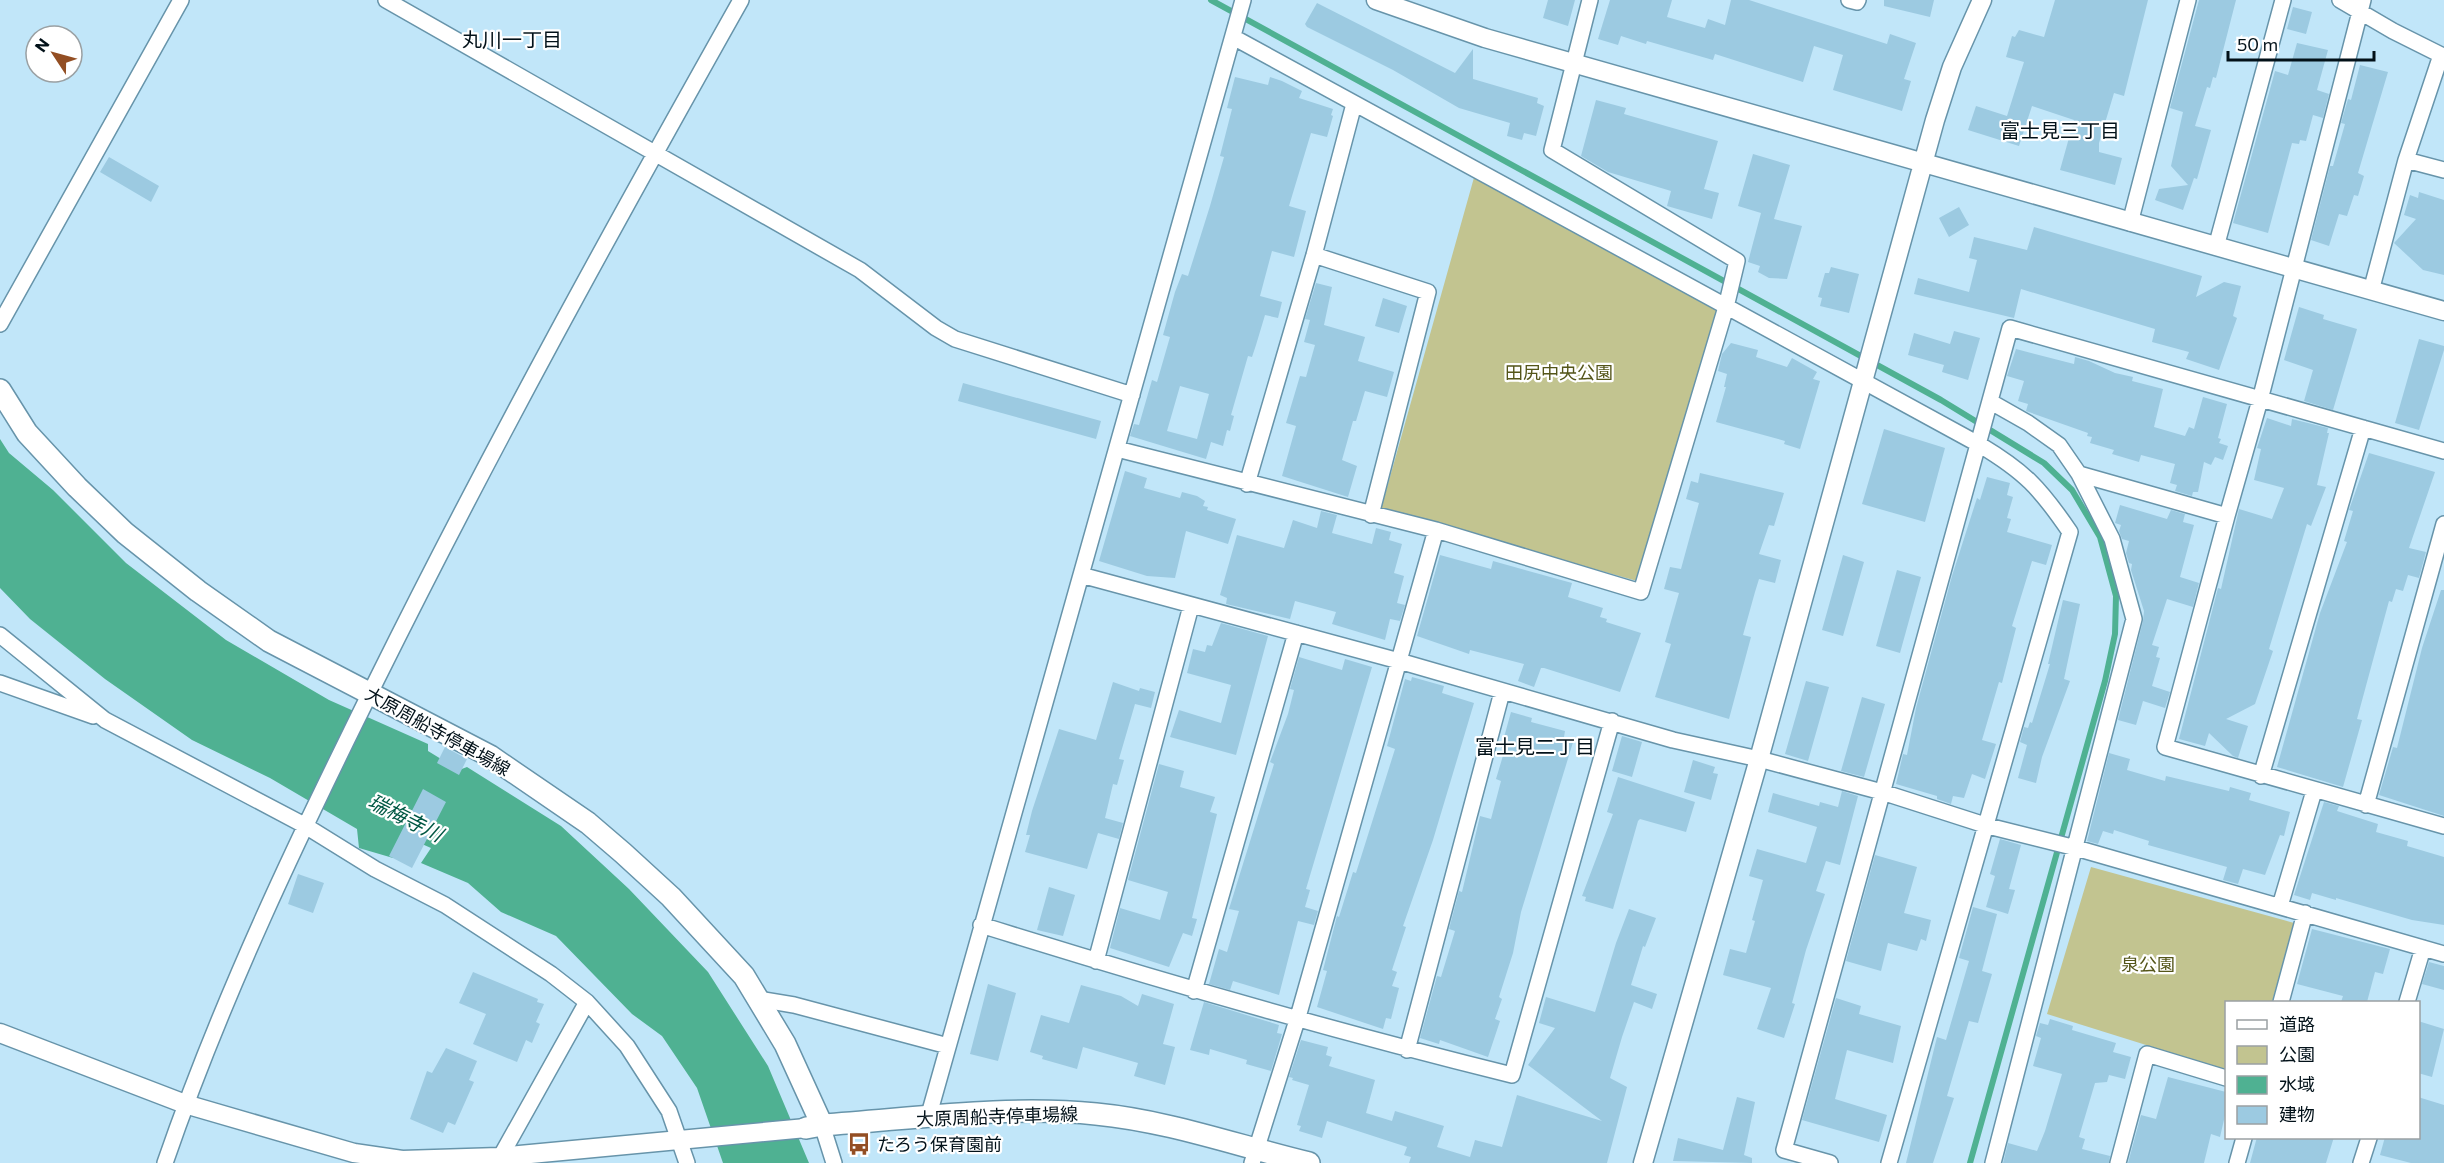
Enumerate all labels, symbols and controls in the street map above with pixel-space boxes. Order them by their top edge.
north arrow [24,24,84,84]
scale bar [2228,24,2374,62]
district label: 丸川一丁目 [462,27,562,51]
text: 50 m [2237,33,2278,55]
text: N [30,34,53,55]
district label: 富士見三丁目 [2000,118,2120,142]
park label: 田尻中央公園 [1505,361,1613,383]
street label: 大原周船寺停車場線 [362,682,514,780]
district label: 富士見二丁目 [1475,734,1595,758]
water label: 瑞梅寺川 [365,788,449,847]
park label: 泉公園 [2121,953,2175,975]
legend [2225,1001,2420,1139]
text: 道路 [2279,1013,2315,1035]
text: 公園 [2279,1043,2315,1065]
text: 水域 [2279,1073,2315,1095]
street label: 大原周船寺停車場線 [916,1102,1078,1130]
text: 建物 [2279,1103,2315,1125]
bus stop icon: たろう保育園前 [846,1131,872,1157]
place label: たろう保育園前 [877,1133,1002,1155]

